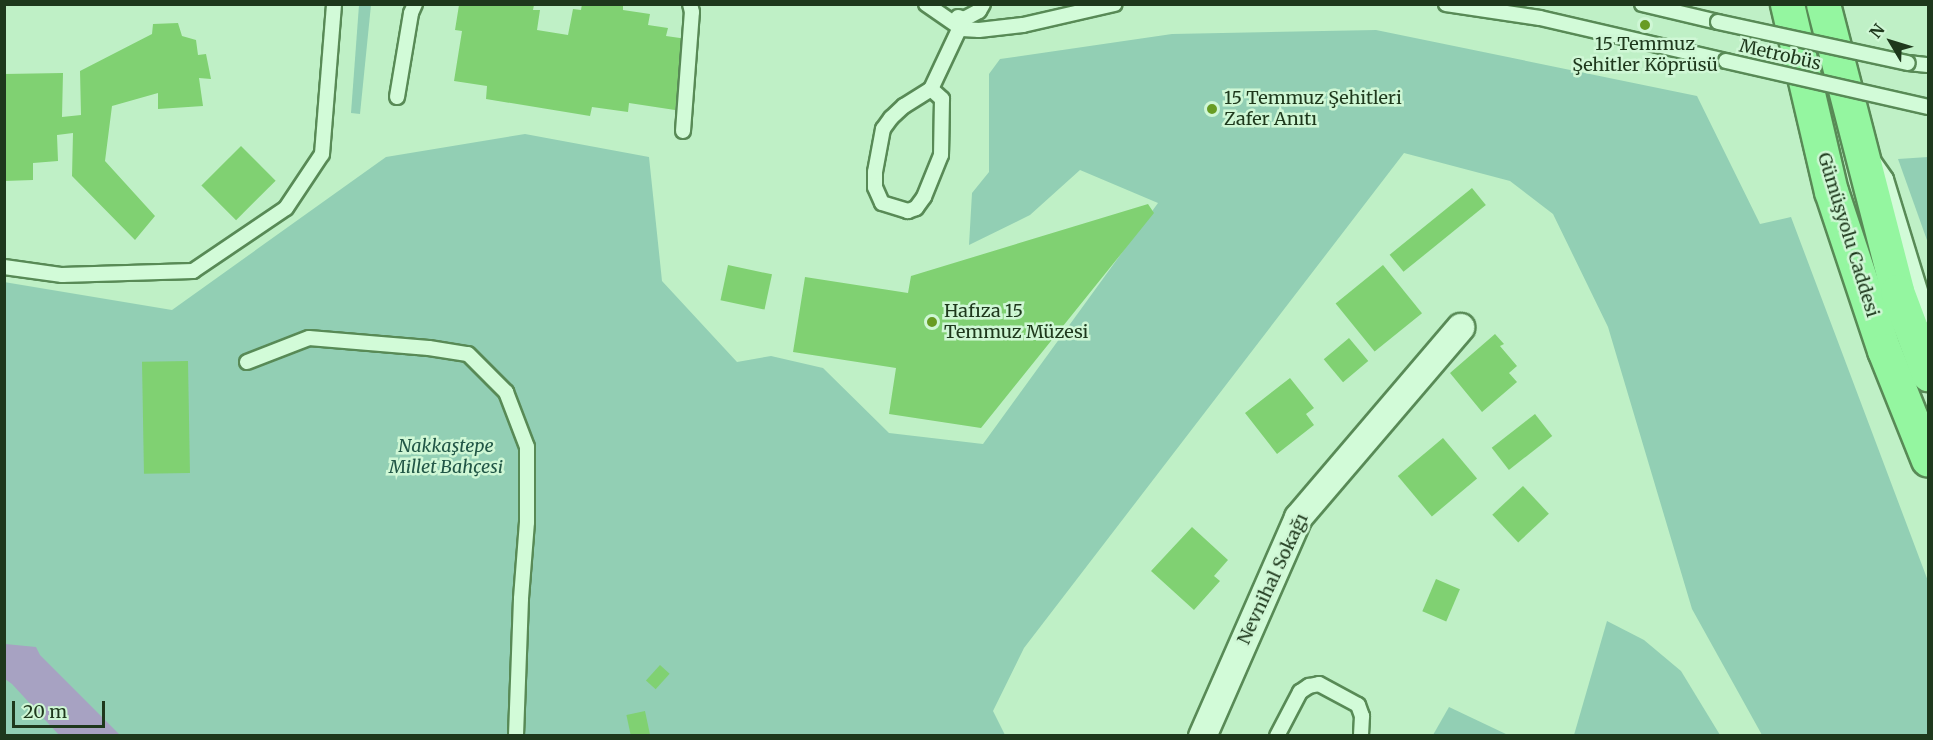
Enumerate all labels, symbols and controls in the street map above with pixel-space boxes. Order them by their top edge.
north arrow [1861,12,1921,72]
marker: 15 Temmuz Şehitler Köprüsü [1638,18,1652,32]
text: N [1865,20,1889,42]
place label: 15 Temmuz Şehitler Köprüsü [1572,34,1718,76]
street label: Metrobüs [1737,35,1823,75]
place label: 15 Temmuz Şehitleri Zafer Anıtı [1224,88,1402,130]
marker: 15 Temmuz Şehitleri Zafer Anıtı [1205,102,1219,116]
street label: Gümüşyolu Caddesi [1813,150,1883,320]
place label: Hafıza 15 Temmuz Müzesi [944,301,1088,344]
marker: Hafıza 15 Temmuz Müzesi [925,315,939,329]
park label: Nakkaştepe Millet Bahçesi [389,436,503,478]
street label: Nevnihal Sokağı [1233,510,1313,648]
scale bar [15,689,108,727]
text: 20 m [23,700,67,723]

